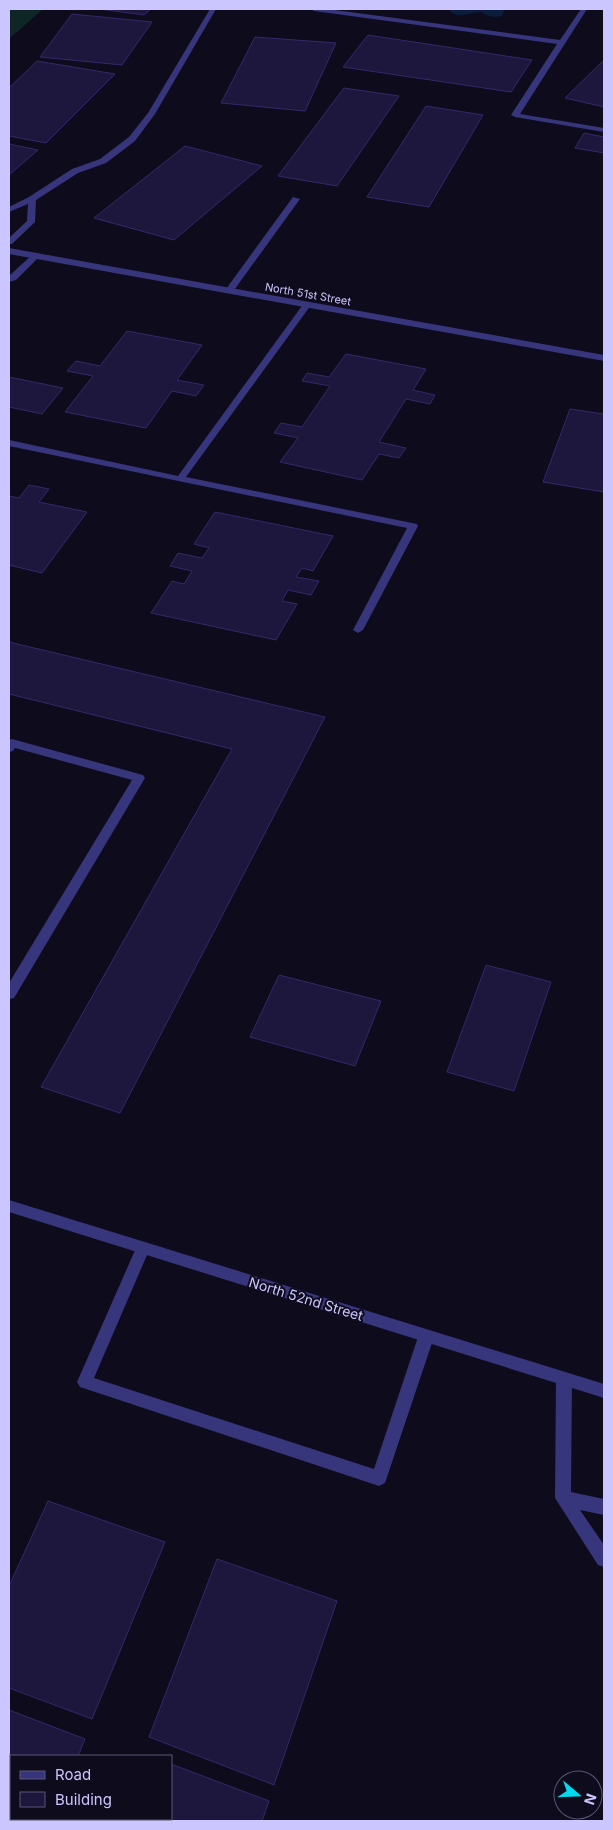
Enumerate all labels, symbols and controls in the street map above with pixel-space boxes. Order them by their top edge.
street label: North 51st Street [264,280,352,309]
street label: North 52nd Street [247,1273,366,1324]
legend [10,1755,172,1820]
text: Road [55,1765,91,1784]
north arrow [553,1770,603,1820]
text: Building [55,1790,112,1809]
text: N [581,1792,601,1807]

